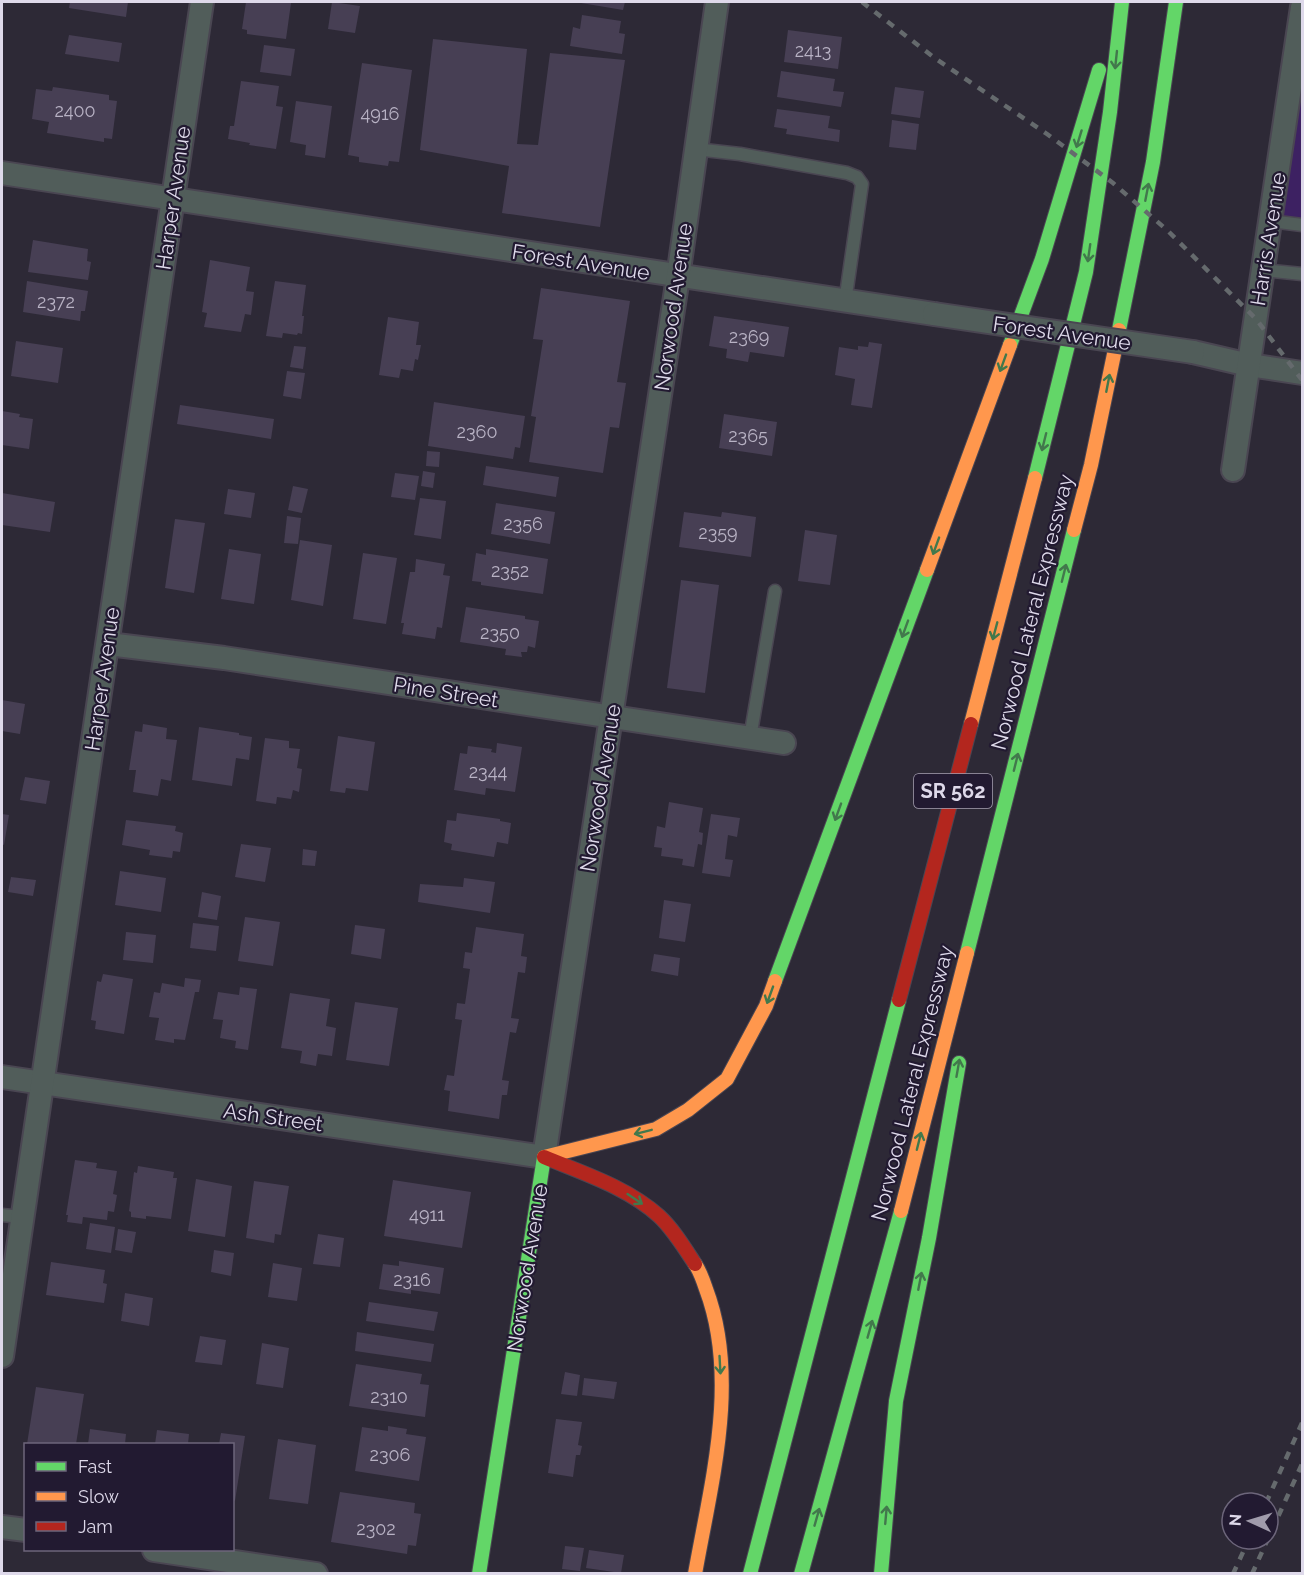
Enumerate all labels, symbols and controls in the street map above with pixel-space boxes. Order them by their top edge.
house number: 2413 [795,40,831,61]
one-way arrow [1110,49,1121,69]
house number: 2400 [54,100,96,121]
house number: 4916 [361,103,400,124]
street label: Harper Avenue [151,125,195,271]
one-way arrow [1073,129,1084,148]
street label: Harris Avenue [1245,171,1291,307]
one-way arrow [1142,182,1153,202]
street label: Norwood Avenue [649,222,697,392]
street label: Forest Avenue [510,239,652,285]
one-way arrow [1084,242,1095,262]
house number: 2372 [37,291,75,312]
street label: Forest Avenue [991,311,1133,355]
house number: 2369 [729,326,769,347]
one-way arrow [997,353,1008,372]
one-way arrow [1103,374,1114,393]
house number: 2360 [457,421,497,442]
house number: 2365 [728,425,768,446]
one-way arrow [1038,433,1050,452]
street label: Norwood Lateral Expressway [986,472,1078,752]
house number: 2356 [503,513,543,534]
house number: 2359 [698,522,738,543]
one-way arrow [929,536,940,555]
house number: 2352 [491,560,529,581]
one-way arrow [1058,563,1070,582]
street label: Harper Avenue [80,606,124,752]
one-way arrow [899,619,910,637]
one-way arrow [989,621,1001,640]
house number: 2350 [480,622,520,643]
street label: Pine Street [392,671,500,713]
street label: Norwood Avenue [574,703,626,873]
one-way arrow [1010,752,1022,771]
house number: 2344 [469,761,507,782]
road number: SR 562 [914,774,992,808]
one-way arrow [831,802,842,820]
street label: Norwood Lateral Expressway [866,943,958,1223]
one-way arrow [764,985,775,1003]
one-way arrow [953,1059,964,1079]
street label: Ash Street [222,1098,324,1136]
one-way arrow [634,1127,653,1139]
one-way arrow [914,1132,926,1151]
street label: Norwood Avenue [501,1183,553,1353]
one-way arrow [626,1193,643,1205]
house number: 4911 [409,1204,445,1225]
house number: 2316 [393,1269,431,1290]
one-way arrow [915,1272,927,1291]
one-way arrow [864,1320,876,1339]
one-way arrow [715,1354,726,1374]
house number: 2310 [370,1386,408,1407]
legend [24,1443,234,1551]
house number: 2306 [370,1444,411,1465]
text: Fast [78,1456,112,1477]
text: Slow [78,1486,119,1507]
north arrow [1220,1491,1280,1551]
one-way arrow [881,1506,892,1526]
one-way arrow [812,1508,823,1527]
text: N [1226,1513,1245,1527]
text: Jam [78,1516,113,1537]
house number: 2302 [356,1518,396,1539]

